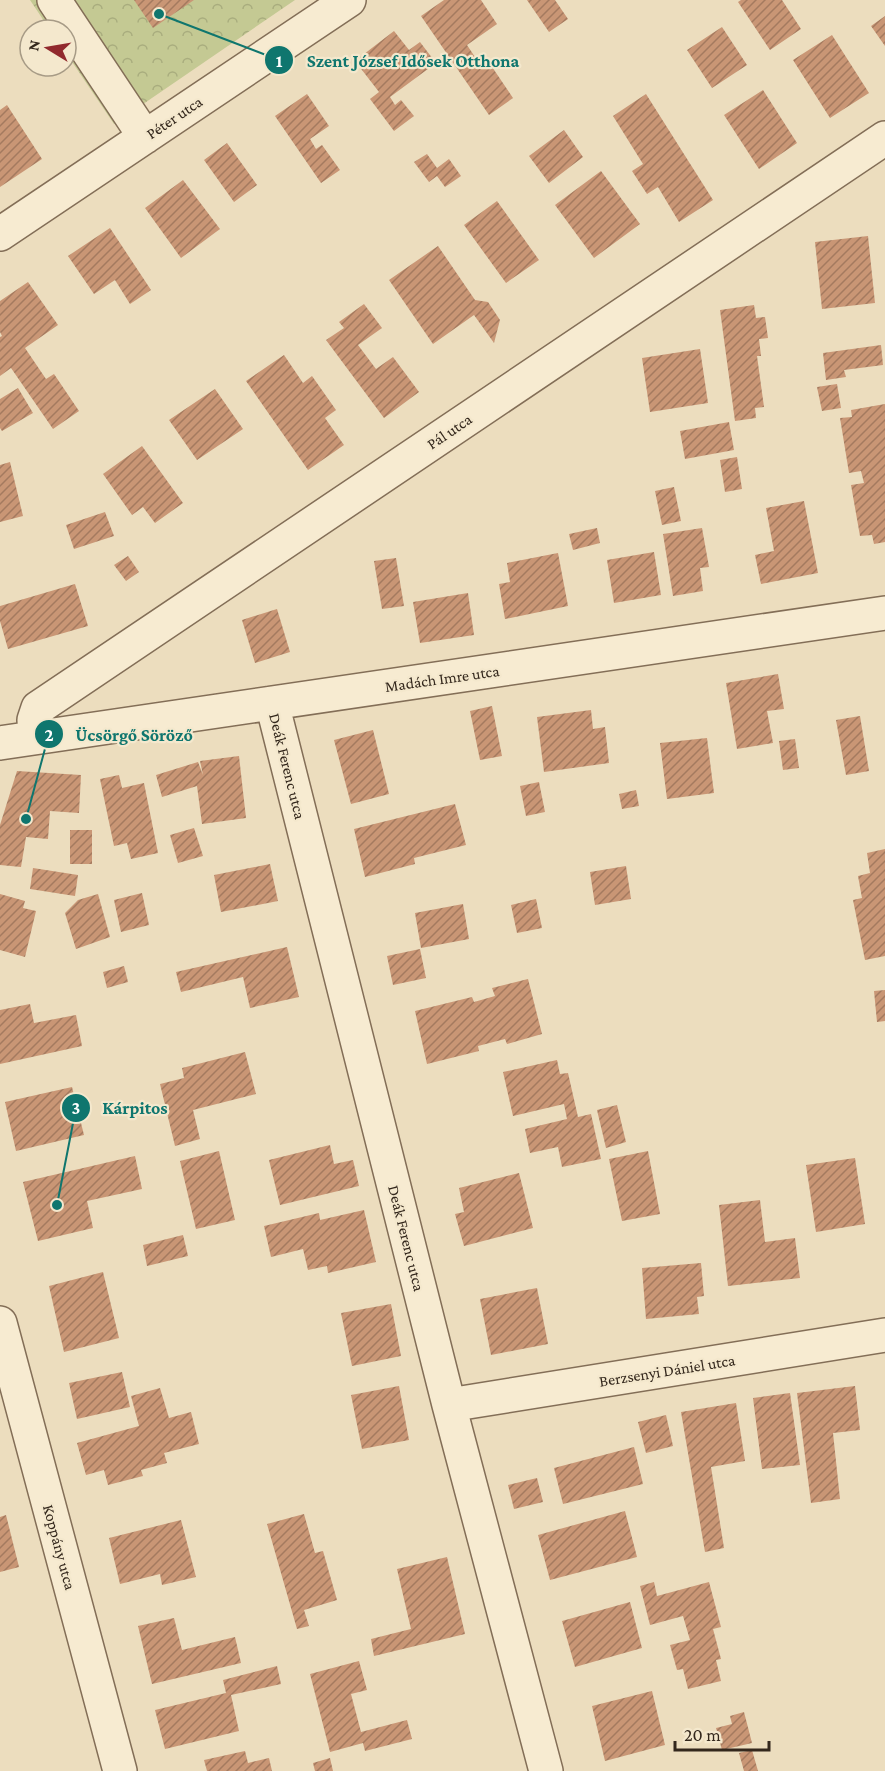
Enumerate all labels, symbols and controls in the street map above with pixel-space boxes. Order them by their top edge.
north arrow [18,18,78,78]
text: N [24,38,43,52]
callout: Szent József Idősek Otthona [264,42,531,78]
text: 1 [276,51,283,71]
text: Szent József Idősek Otthona [307,51,520,71]
street label: Péter utca [143,92,206,142]
street label: Pál utca [424,410,475,452]
street label: Madách Imre utca [384,662,501,695]
street label: Deák Ferenc utca [266,711,309,821]
callout: Ücsörgő Söröző [34,716,205,752]
text: 2 [44,725,54,745]
text: Ücsörgő Söröző [75,725,193,745]
callout: Kárpitos [61,1090,180,1126]
text: 3 [72,1098,80,1118]
text: Kárpitos [102,1098,168,1118]
street label: Deák Ferenc utca [385,1183,428,1293]
street label: Berzsenyi Dániel utca [598,1351,737,1391]
street label: Koppány utca [39,1503,79,1593]
scale bar [675,1714,770,1752]
text: 20 m [684,1725,721,1745]

